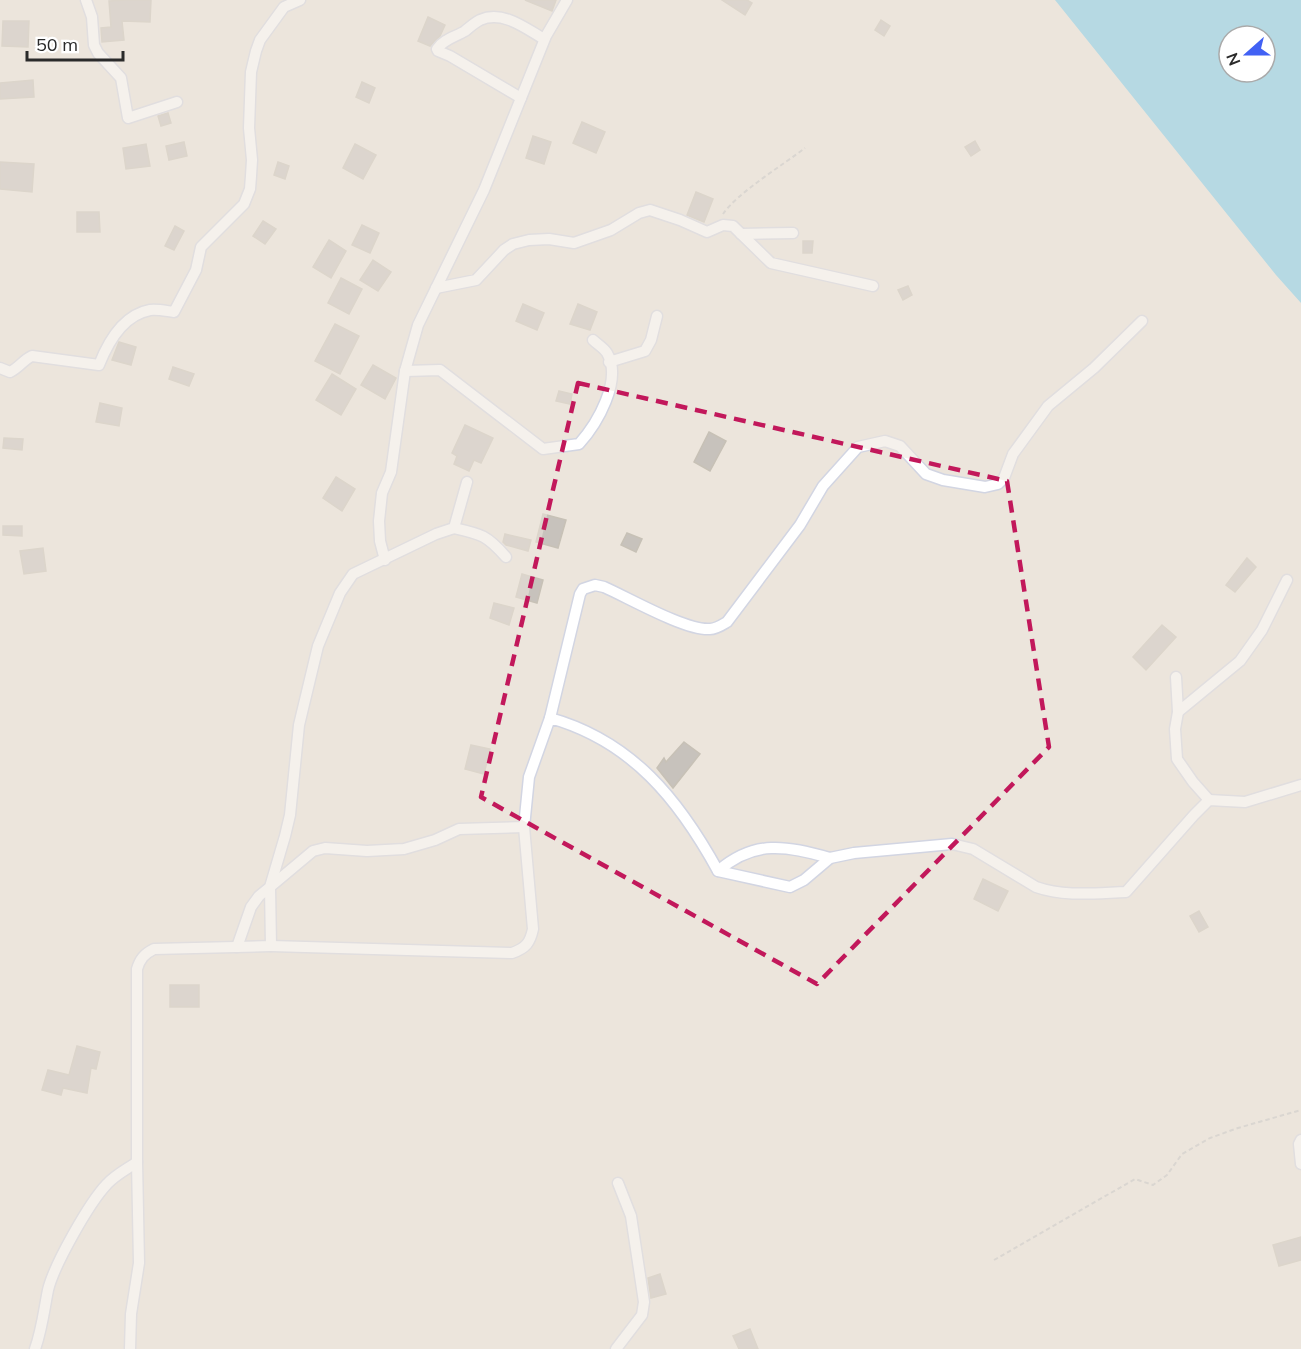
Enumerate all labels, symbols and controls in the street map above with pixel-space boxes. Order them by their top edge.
scale bar [27,24,123,62]
north arrow [1217,24,1277,84]
text: 50 m [36,33,78,56]
text: N [1221,50,1244,69]

